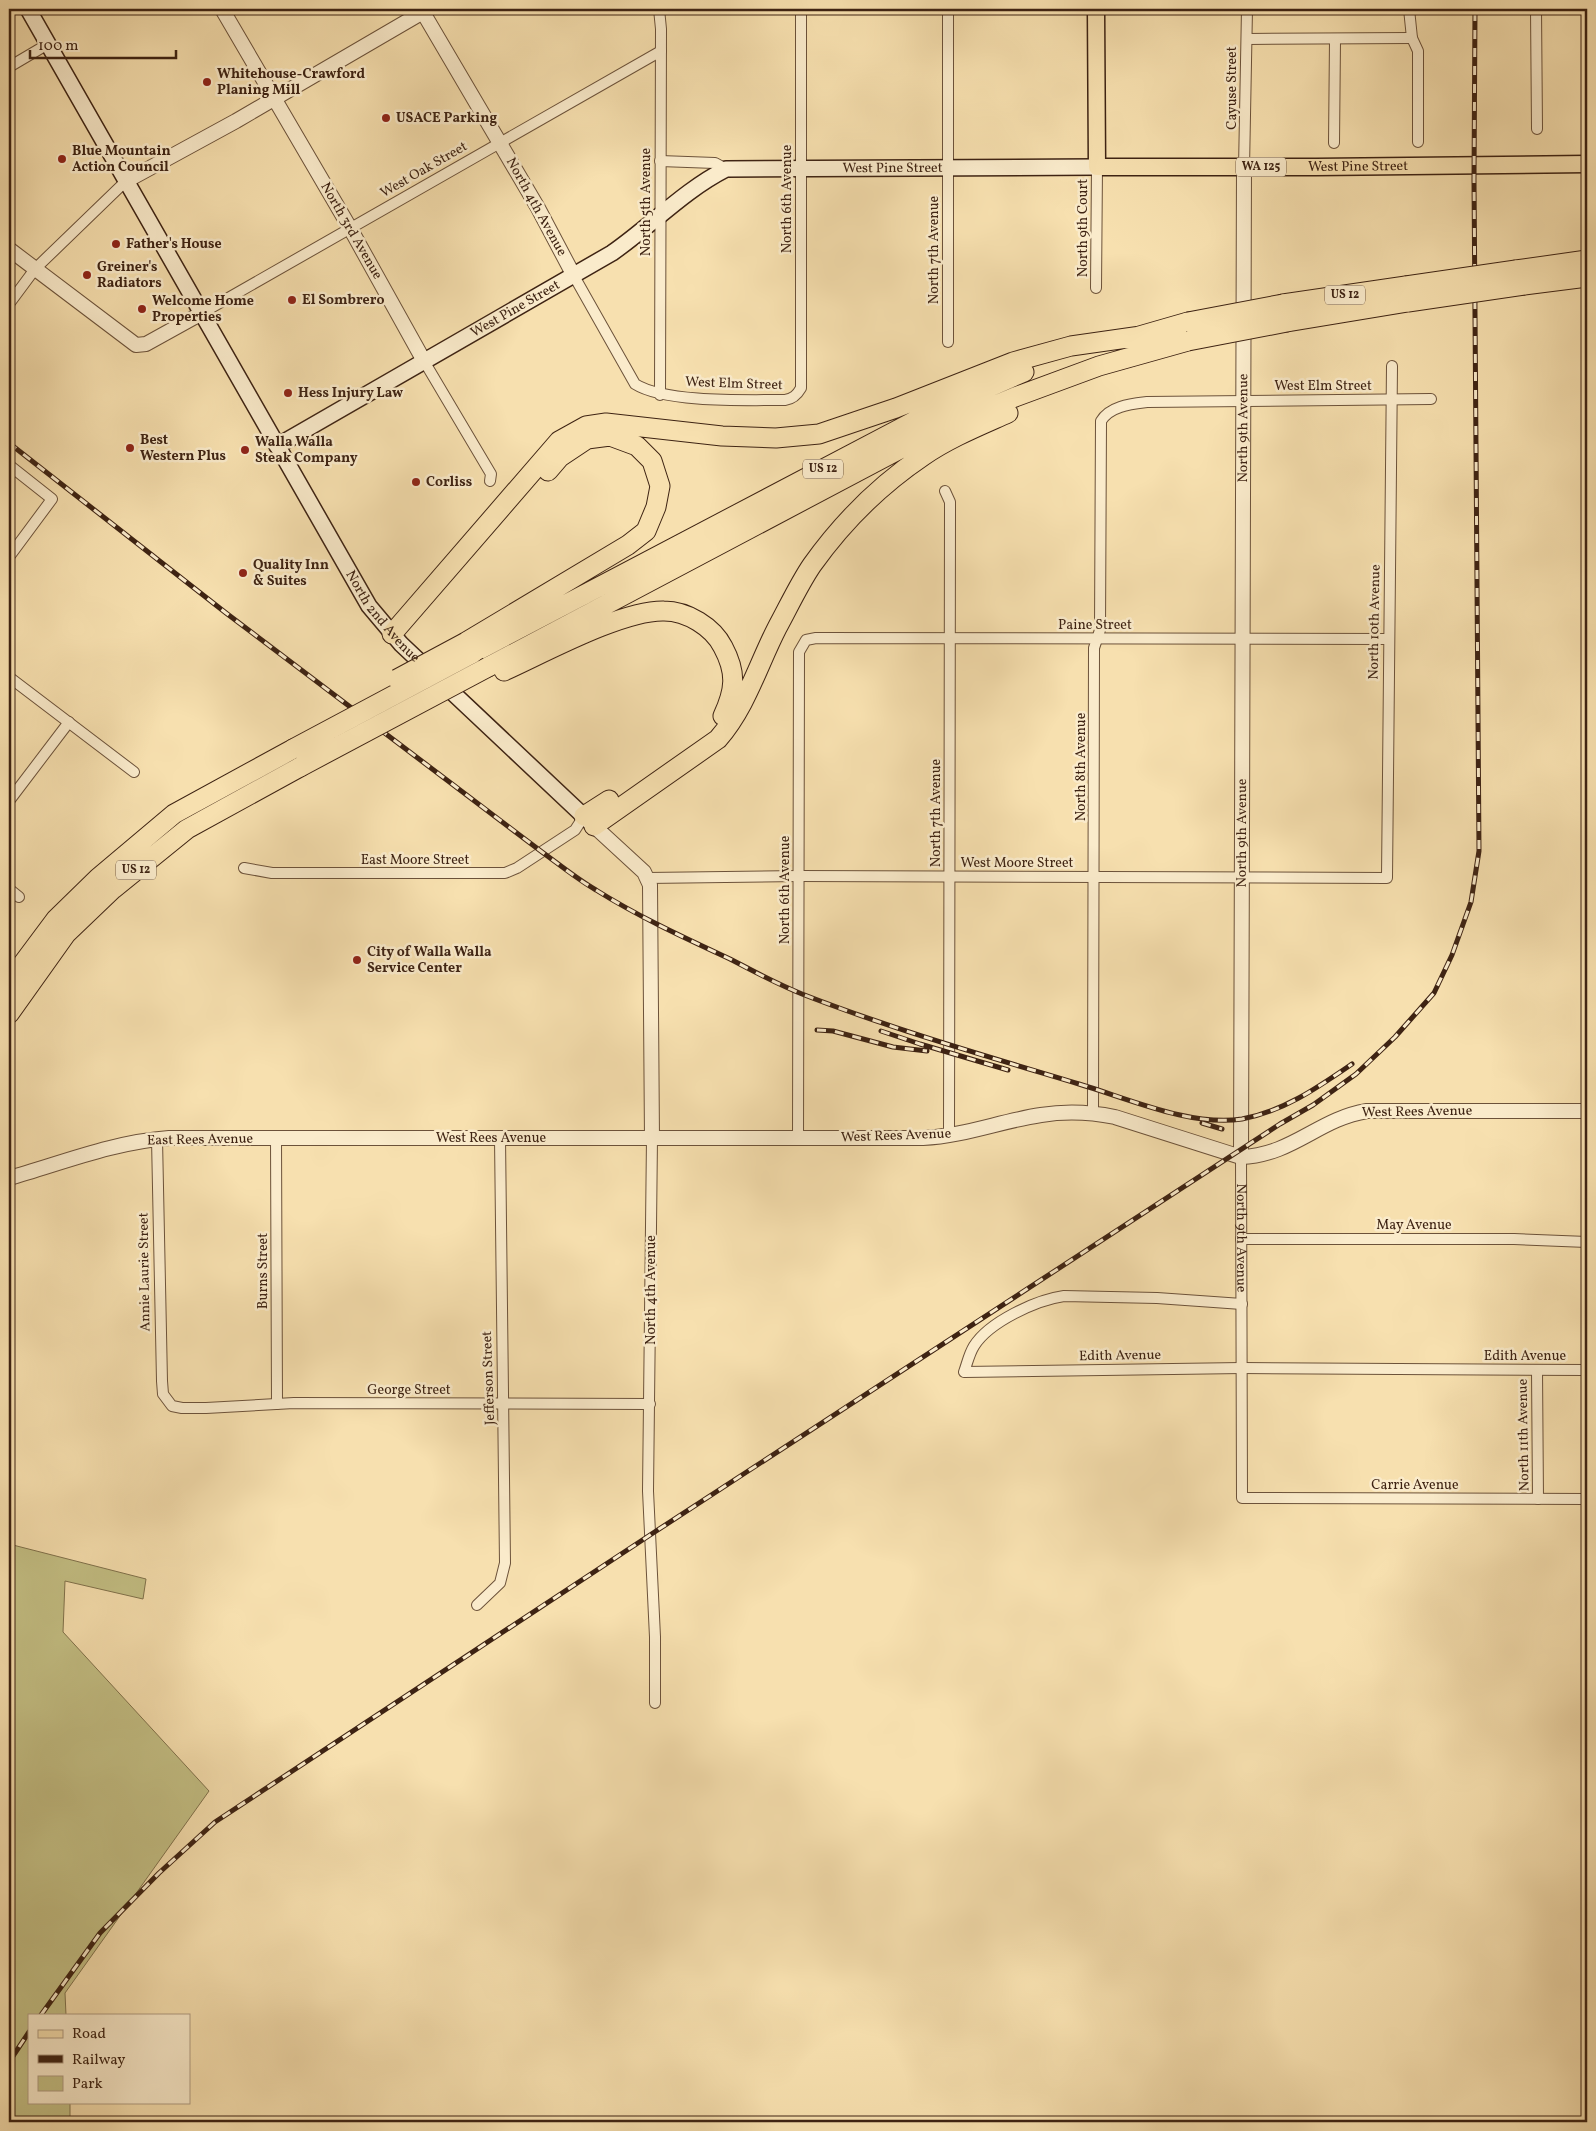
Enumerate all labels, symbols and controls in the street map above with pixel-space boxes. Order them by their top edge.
scale bar [30,28,176,60]
text: 100 m [38,36,78,57]
street label: Cayuse Street [1223,46,1242,130]
place label: Whitehouse-Crawford Planing Mill [217,65,365,100]
marker: Whitehouse-Crawford Planing Mill [201,76,213,88]
place label: USACE Parking [396,109,497,128]
marker: USACE Parking [380,112,392,124]
street label: West Oak Street [377,137,471,203]
place label: Blue Mountain Action Council [72,142,171,177]
street label: North 6th Avenue [778,144,797,253]
street label: North 5th Avenue [637,147,656,256]
marker: Blue Mountain Action Council [56,153,68,165]
street label: North 4th Avenue [501,154,571,260]
street label: West Pine Street [1308,156,1408,177]
street label: West Pine Street [842,158,943,178]
road number: WA 125 [1236,158,1286,176]
street label: North 3rd Avenue [315,179,387,283]
street label: North 9th Court [1074,179,1093,277]
street label: North 7th Avenue [925,195,944,304]
place label: Father's House [126,235,222,254]
marker: Father's House [110,238,122,250]
place label: Greiner's Radiators [97,258,162,293]
marker: Greiner's Radiators [81,269,93,281]
street label: West Pine Street [467,275,564,342]
road number: US 12 [1325,286,1365,304]
place label: El Sombrero [302,291,384,310]
place label: Welcome Home Properties [152,292,254,327]
marker: El Sombrero [286,294,298,306]
marker: Welcome Home Properties [136,303,148,315]
street label: West Elm Street [685,373,783,395]
street label: North 9th Avenue [1234,373,1253,483]
street label: West Elm Street [1274,377,1372,396]
place label: Hess Injury Law [298,384,403,403]
marker: Hess Injury Law [282,387,294,399]
place label: Best Western Plus [140,431,226,466]
place label: Walla Walla Steak Company [255,433,358,468]
marker: Best Western Plus [124,442,136,454]
marker: Walla Walla Steak Company [239,444,251,456]
road number: US 12 [803,459,843,478]
place label: Corliss [426,473,472,492]
marker: Corliss [410,476,422,488]
place label: Quality Inn & Suites [253,556,329,591]
street label: North 10th Avenue [1364,564,1386,680]
marker: Quality Inn & Suites [237,567,249,579]
street label: North 2nd Avenue [341,567,424,667]
street label: Paine Street [1058,616,1132,635]
street label: North 8th Avenue [1072,712,1091,821]
street label: North 7th Avenue [927,758,946,867]
street label: North 9th Avenue [1232,778,1252,888]
street label: North 6th Avenue [776,835,795,944]
street label: East Moore Street [361,851,469,870]
street label: West Moore Street [961,854,1074,873]
road number: US 12 [116,860,156,880]
place label: City of Walla Walla Service Center [367,943,492,978]
marker: City of Walla Walla Service Center [351,954,363,966]
street label: West Rees Avenue [1362,1102,1473,1122]
street label: West Rees Avenue [840,1125,952,1147]
street label: West Rees Avenue [436,1129,547,1148]
street label: East Rees Avenue [147,1130,254,1150]
street label: North 9th Avenue [1232,1183,1251,1293]
street label: Annie Laurie Street [134,1212,156,1332]
street label: May Avenue [1376,1216,1452,1235]
street label: Burns Street [254,1233,273,1309]
street label: North 4th Avenue [642,1235,661,1345]
street label: Jefferson Street [478,1330,500,1425]
street label: Edith Avenue [1079,1346,1162,1366]
street label: Edith Avenue [1484,1347,1567,1366]
street label: North 11th Avenue [1514,1378,1534,1491]
street label: George Street [367,1381,451,1400]
street label: Carrie Avenue [1371,1476,1459,1495]
legend [28,2014,190,2104]
text: Road [72,2024,106,2045]
text: Railway [72,2050,125,2071]
text: Park [72,2074,103,2095]

